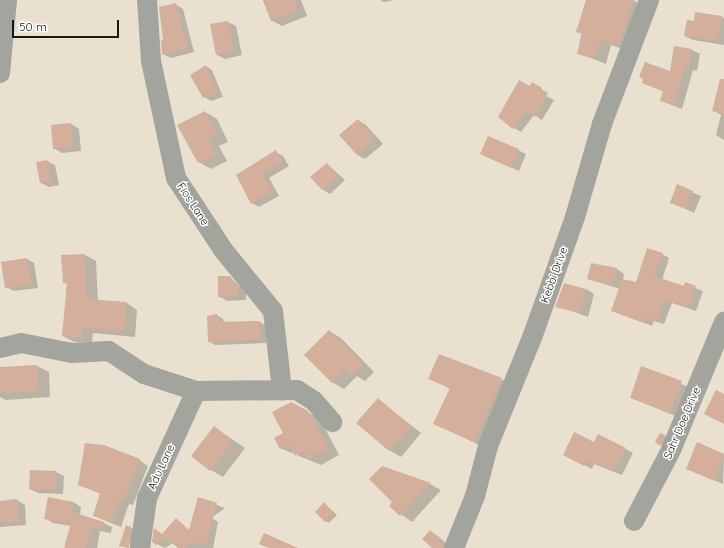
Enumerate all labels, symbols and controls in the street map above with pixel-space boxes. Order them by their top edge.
scale bar [14,12,121,38]
text: 50 m [19,19,47,34]
street label: Fios Lane [174,180,212,228]
street label: Kebbi Drive [538,245,570,305]
street label: Sahr Doe Drive [661,385,703,461]
street label: Adu Lane [145,442,177,492]

